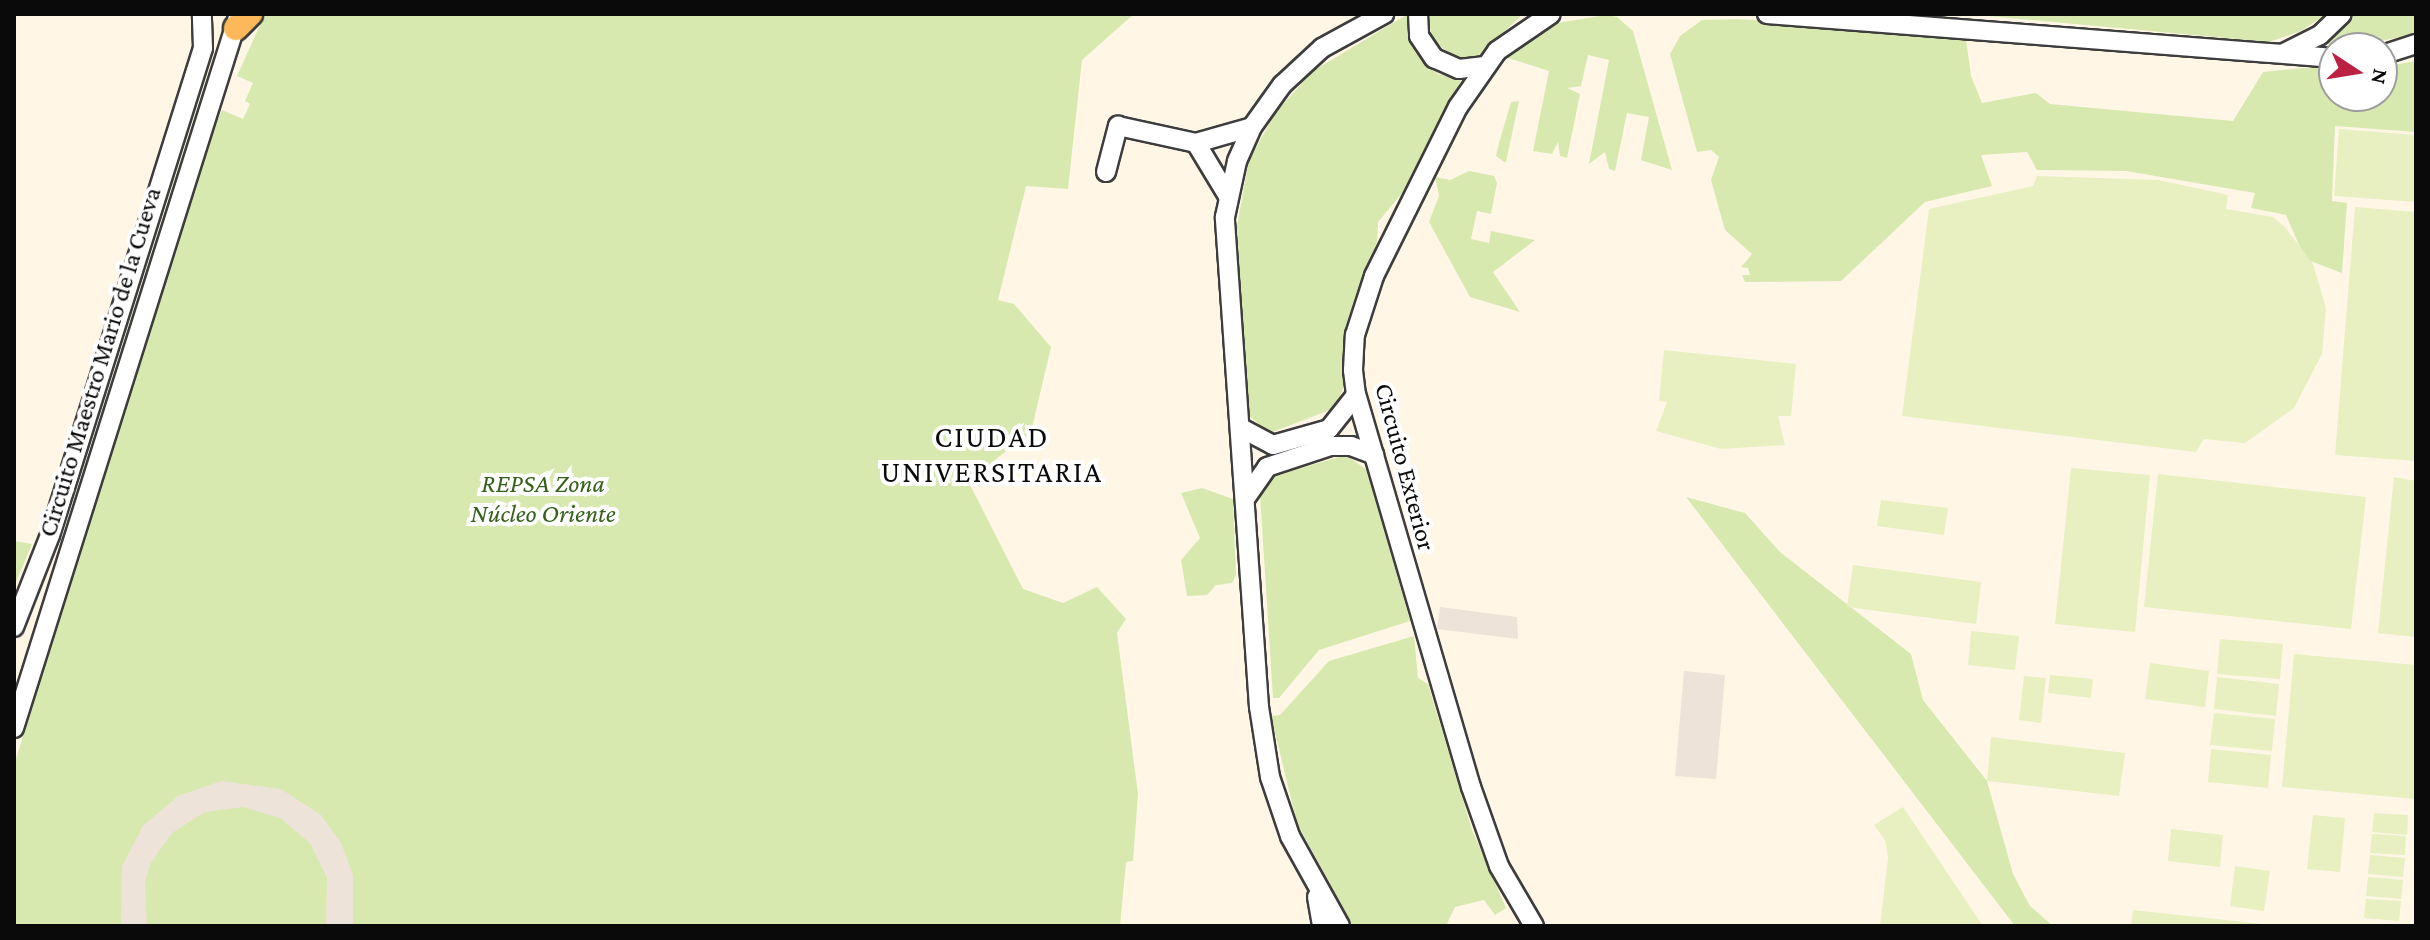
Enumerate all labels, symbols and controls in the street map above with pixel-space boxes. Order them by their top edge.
north arrow [2318,32,2398,112]
text: N [2366,67,2394,87]
street label: Circuito Maestro Mario de la Cueva [32,183,168,541]
street label: Circuito Exterior [1368,380,1442,554]
district label: CIUDAD UNIVERSITARIA [881,419,1103,490]
park label: REPSA Zona Núcleo Oriente [470,468,616,530]

